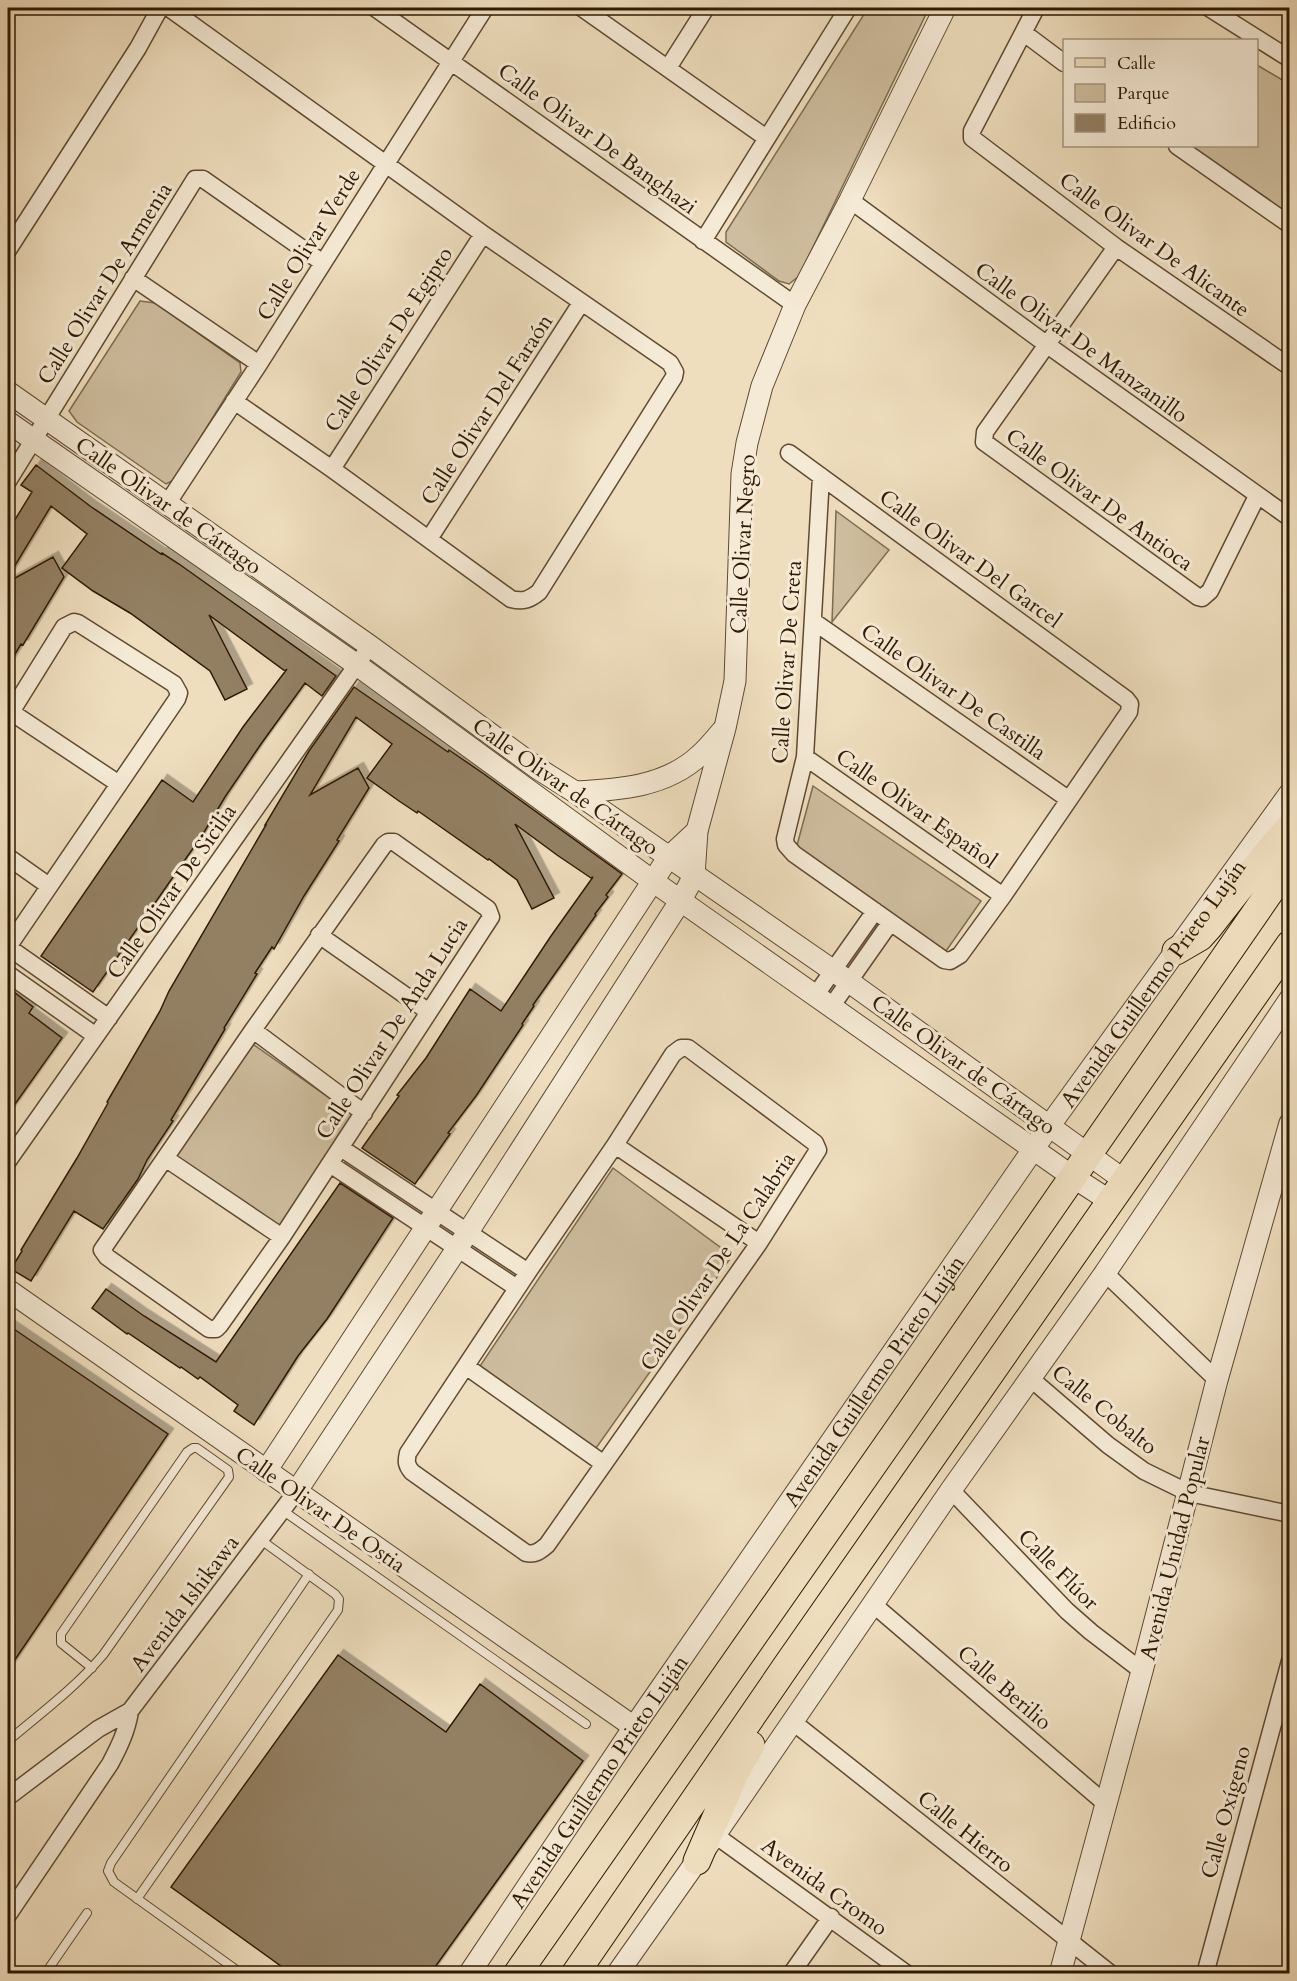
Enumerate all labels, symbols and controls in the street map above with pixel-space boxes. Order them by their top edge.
legend [1063,39,1258,147]
text: Calle [1117,51,1156,76]
street label: Calle Olivar De Banghazi [492,56,703,221]
text: Parque [1117,81,1170,106]
text: Edificio [1117,111,1176,136]
street label: Calle Olivar Verde [250,163,368,327]
street label: Calle Olivar De Alicante [1053,165,1256,324]
street label: Calle Olivar De Armenia [30,176,180,390]
street label: Calle Olivar De Egipto [318,241,460,438]
street label: Calle Olivar De Manzanillo [969,255,1194,430]
street label: Calle Olivar Del Faraón [414,308,560,511]
street label: Calle Olivar De Antioca [999,421,1200,578]
street label: Calle Olivar de Cártago [69,430,268,582]
street label: Calle Olivar Negro [723,453,763,635]
street label: Calle Olivar Del Garcel [873,482,1068,635]
street label: Calle Olivar De Creta [765,559,809,765]
street label: Calle Olivar De Castilla [855,616,1053,768]
street label: Calle Olivar de Cártago [466,711,665,863]
street label: Calle Olivar Español [830,742,1004,876]
street label: Calle Olivar De Sicilia [100,798,244,985]
street label: Avenida Guillermo Prieto Luján [1054,853,1254,1114]
street label: Calle Olivar De Anda Lucia [309,911,475,1145]
street label: Calle Olivar de Cártago [865,988,1062,1142]
street label: Calle Olivar De La Calabria [633,1146,803,1377]
street label: Avenida Guillermo Prieto Luján [777,1249,972,1513]
street label: Calle Cobalto [1045,1358,1164,1462]
street label: Avenida Unidad Popular [1133,1432,1218,1663]
street label: Calle Olivar De Ostia [229,1440,412,1580]
street label: Calle Flúor [1011,1522,1106,1618]
street label: Avenida Ishikawa [123,1529,246,1678]
street label: Calle Berilio [951,1638,1058,1737]
street label: Avenida Guillermo Prieto Luján [503,1649,696,1915]
street label: Calle Oxígeno [1194,1742,1258,1882]
street label: Calle Hierro [911,1784,1020,1880]
street label: Avenida Cromo [755,1831,894,1943]

